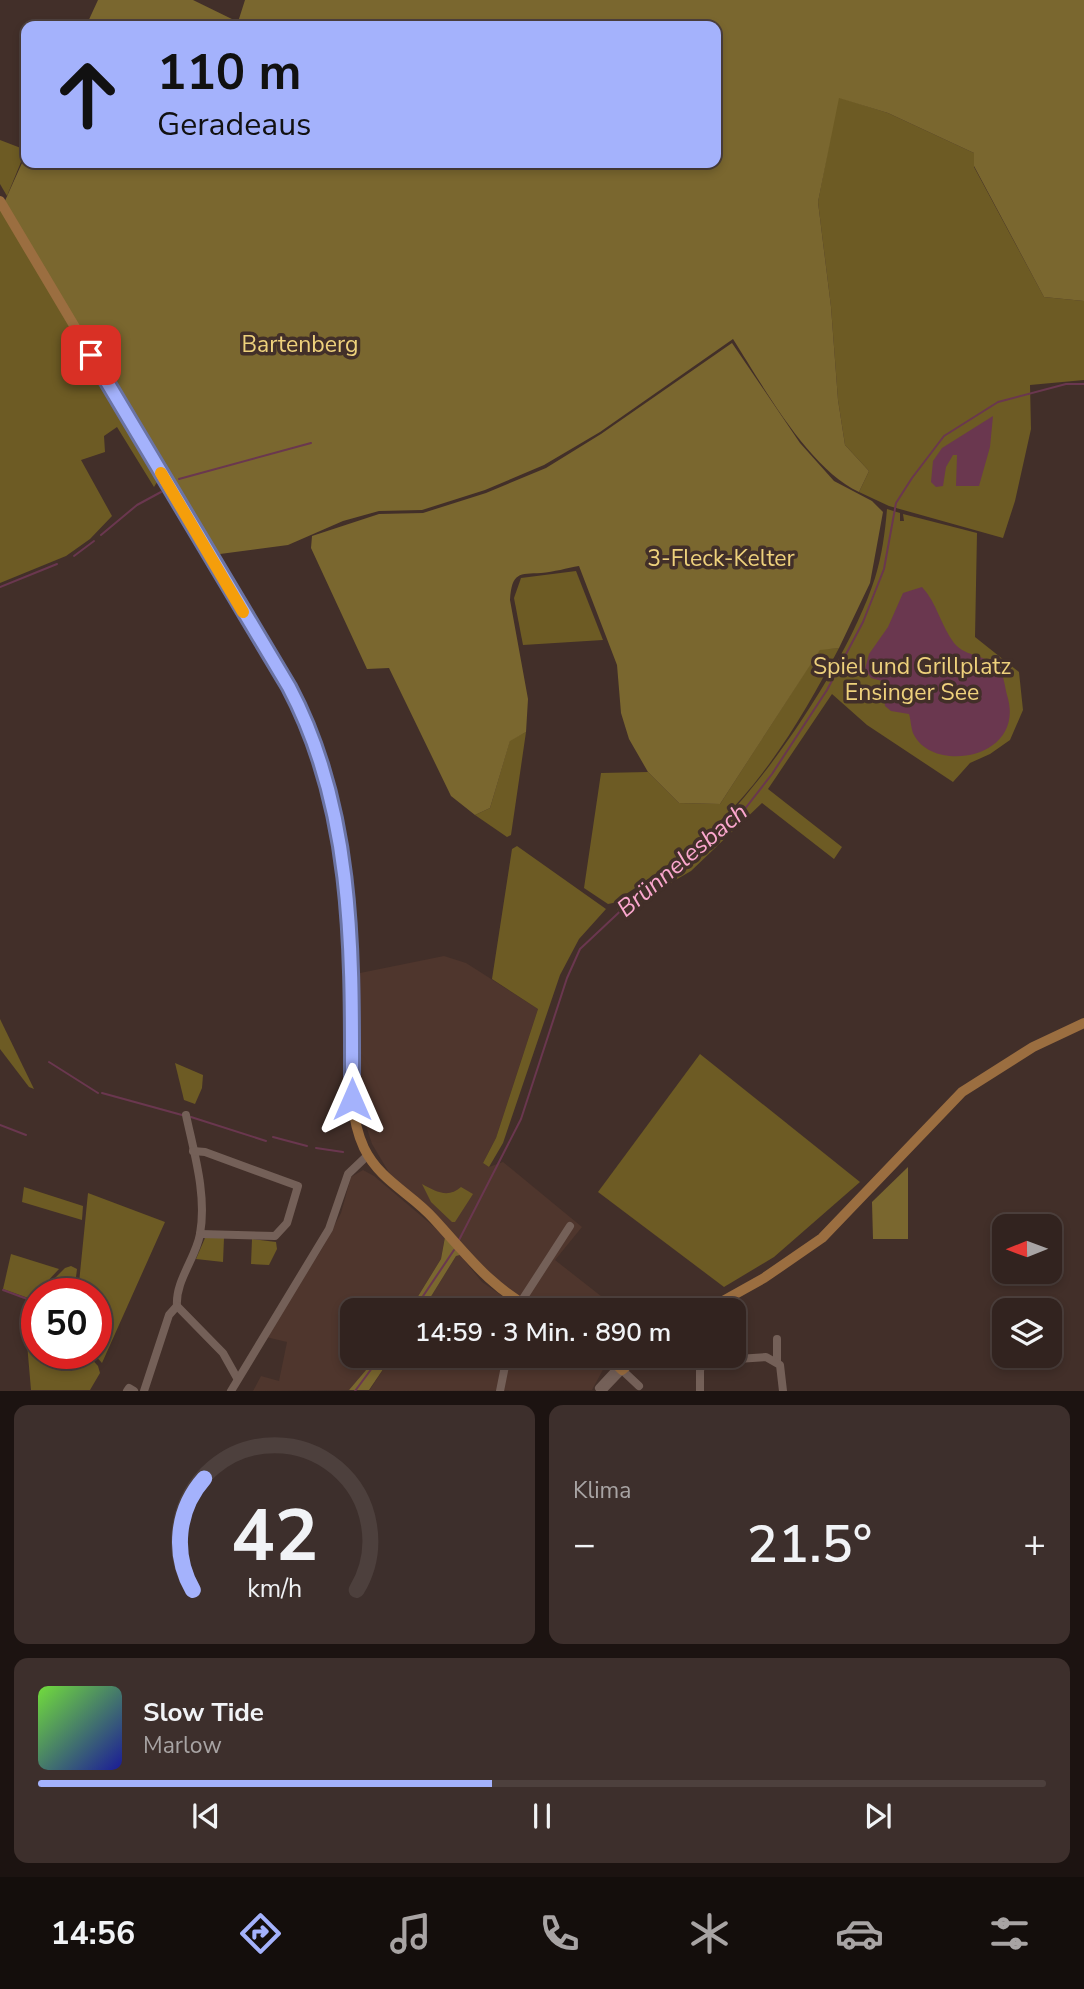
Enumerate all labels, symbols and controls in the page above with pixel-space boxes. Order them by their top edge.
text: 110 m [157,39,301,106]
icon: ahead [42,49,133,140]
text: Geradeaus [157,103,312,146]
pin [61,325,121,385]
park label: Bartenberg [241,329,359,360]
icon: arrive [72,336,110,374]
park label: 3-Fleck-Kelter [647,543,796,574]
park label: Spiel und Grillplatz Ensinger See [813,651,1011,708]
water label: Brünnelesbach [610,796,754,924]
position arrow [315,1062,389,1136]
north arrow [992,1214,1062,1284]
map controls [992,1214,1062,1368]
speed limit sign: 50 [21,1278,112,1369]
button: layers [992,1298,1062,1368]
text: 14:59 · 3 Min. · 890 m [415,1315,671,1350]
text: Klima [573,1475,631,1506]
text: 42 [231,1487,318,1587]
text: 21.5° [747,1509,872,1580]
text: − [573,1519,596,1570]
text: + [1023,1519,1046,1570]
text: km/h [247,1572,302,1606]
text: Slow Tide [143,1695,264,1730]
text: Marlow [143,1730,222,1761]
icon: previous [187,1797,225,1835]
icon: pause [523,1797,561,1835]
icon: next [859,1797,897,1835]
icon: directions [236,1909,285,1958]
icon: music [386,1909,435,1958]
icon: phone [535,1909,584,1958]
icon: climate [685,1909,734,1958]
icon: car [835,1909,884,1958]
icon: filters [985,1909,1034,1958]
text: 14:56 [50,1912,135,1955]

